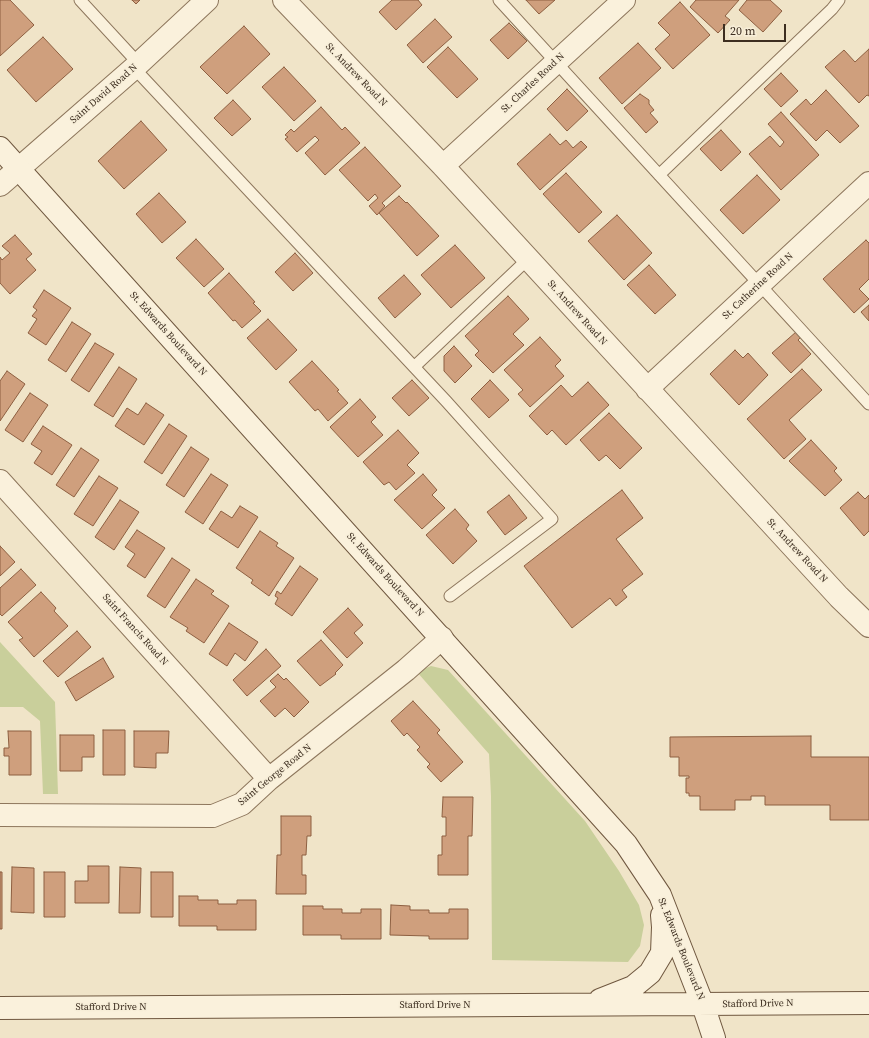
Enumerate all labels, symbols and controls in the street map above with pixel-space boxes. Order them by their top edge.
scale bar [725,16,788,42]
text: 20 m [730,23,756,39]
street label: St. Andrew Road N [323,41,389,109]
street label: St. Charles Road N [499,51,567,115]
street label: Saint David Road N [68,62,140,126]
street label: St. Catherine Road N [720,250,796,322]
street label: St. Andrew Road N [545,278,609,348]
street label: St. Edwards Boulevard N [127,289,209,379]
street label: St. Andrew Road N [764,516,830,586]
street label: St. Edwards Boulevard N [344,530,426,620]
street label: Saint Francis Road N [100,592,170,668]
street label: Saint George Road N [236,742,314,808]
street label: St. Edwards Boulevard N [655,896,707,1002]
street label: Stafford Drive N [722,997,794,1011]
street label: Stafford Drive N [399,999,471,1011]
street label: Stafford Drive N [75,1001,147,1013]

